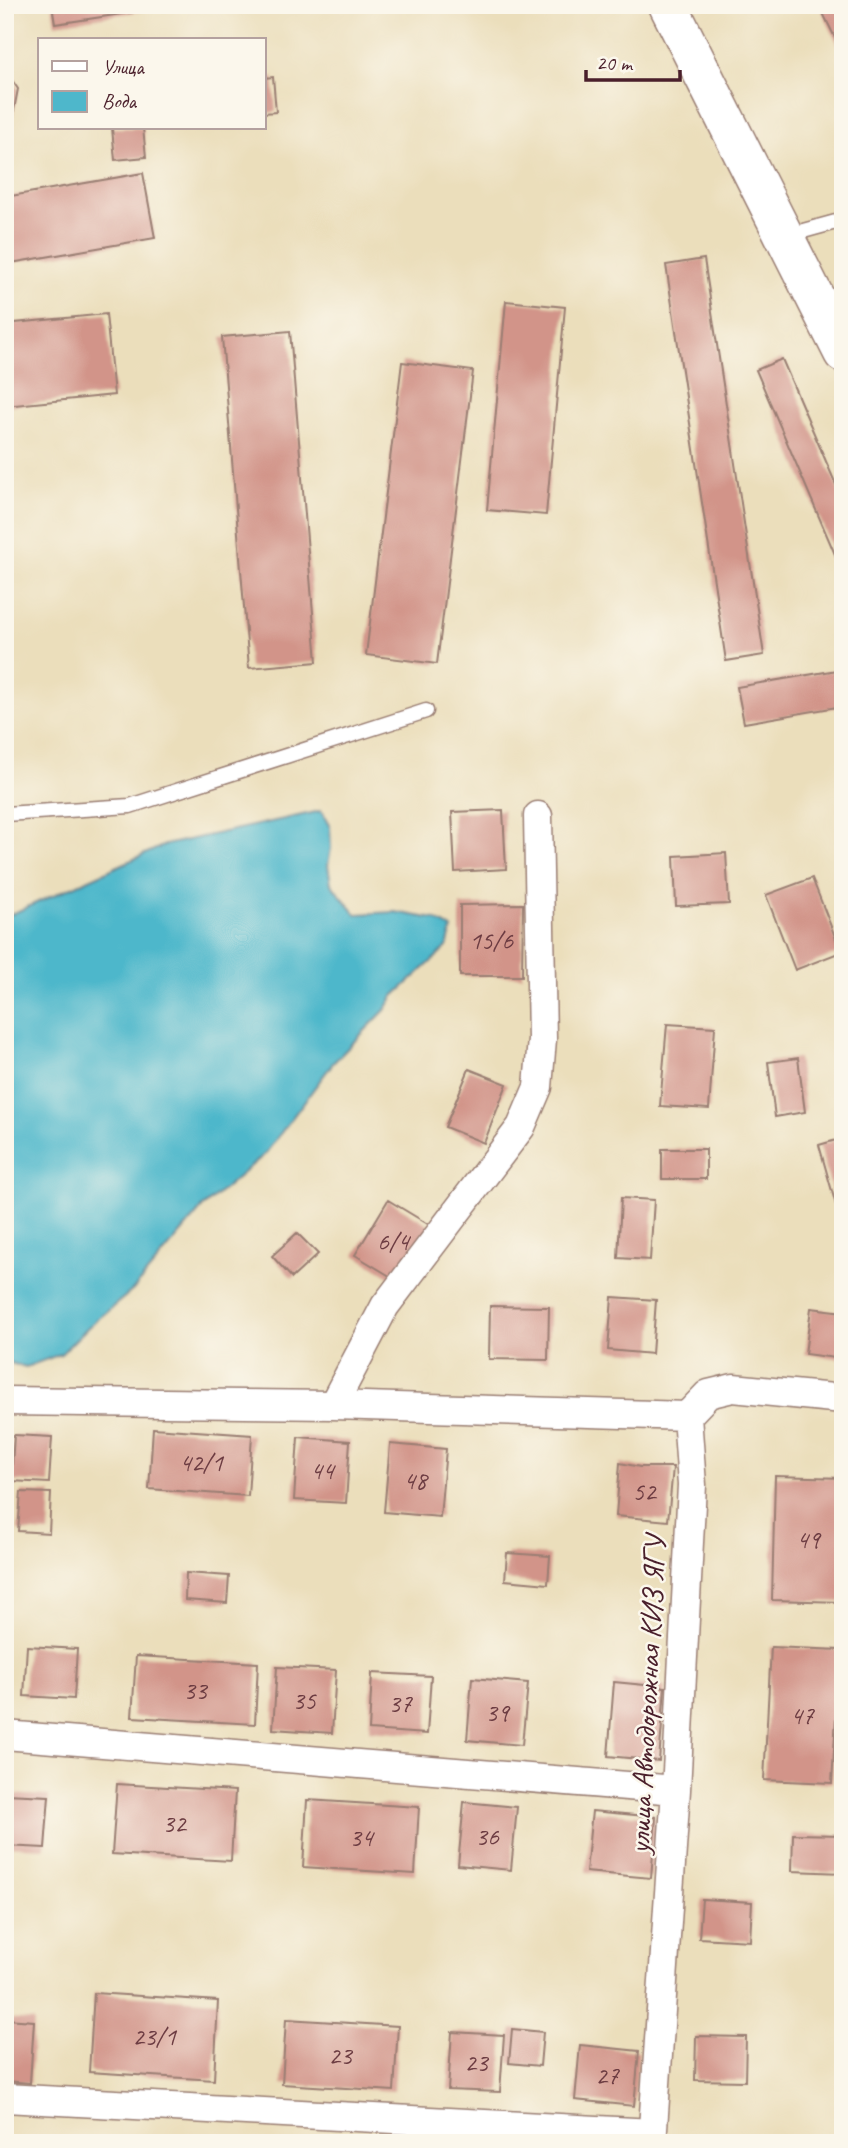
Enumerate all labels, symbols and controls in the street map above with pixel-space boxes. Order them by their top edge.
legend [38,38,266,130]
scale bar [586,38,680,82]
text: 20 m [596,50,634,76]
text: Улица [102,54,145,80]
text: Вода [102,88,138,114]
house number: 15/6 [469,924,514,957]
house number: 6/4 [377,1225,411,1258]
house number: 42/1 [179,1446,224,1479]
house number: 44 [310,1454,336,1487]
house number: 48 [403,1464,429,1497]
house number: 52 [632,1475,658,1508]
house number: 49 [796,1523,822,1556]
street label: улица Автодорожная КИЗ ЯГУ [620,1531,675,1857]
house number: 33 [183,1674,209,1707]
house number: 35 [292,1684,317,1717]
house number: 37 [388,1687,413,1720]
house number: 39 [485,1696,511,1729]
house number: 47 [790,1699,815,1732]
house number: 32 [162,1807,188,1840]
house number: 36 [475,1820,500,1853]
house number: 34 [349,1821,375,1854]
house number: 23/1 [132,2020,177,2053]
house number: 23 [328,2039,354,2072]
house number: 23 [464,2046,490,2079]
house number: 27 [595,2059,620,2092]

